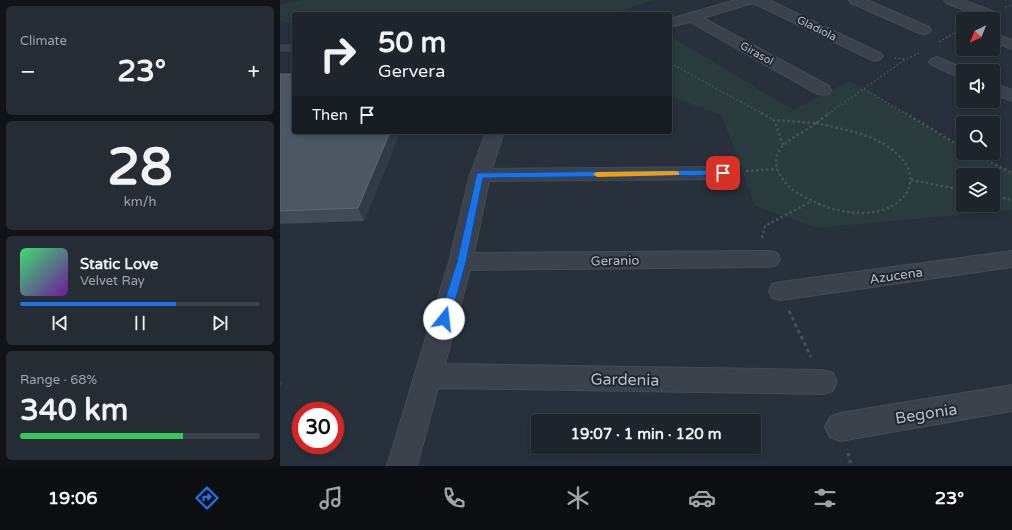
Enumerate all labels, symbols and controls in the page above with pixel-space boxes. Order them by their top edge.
north arrow [956,12,1000,56]
map controls [956,12,1000,212]
street label: Gladiola [795,13,839,44]
text: 50 m [378,26,446,60]
icon: right [312,28,364,80]
text: Climate [20,33,67,49]
street label: Girasol [738,39,776,68]
text: 23° [117,53,166,90]
text: − [20,59,36,85]
text: + [248,59,260,85]
text: Gervera [378,60,445,82]
button: sound [956,64,1000,108]
icon: arrive [356,104,378,126]
text: Then [312,106,348,124]
button: search [956,116,1000,160]
text: 28 [107,136,173,199]
pin [706,156,740,190]
icon: arrive [712,162,734,184]
button: layers [956,168,1000,212]
text: km/h [124,194,156,210]
street label: Geranio [591,253,640,269]
text: Static Love [80,255,158,273]
street label: Azucena [869,264,924,288]
text: Velvet Ray [80,273,145,289]
position arrow [423,298,465,340]
icon: previous [49,312,71,334]
icon: pause [129,312,151,334]
icon: next [209,312,231,334]
street label: Gardenia [590,369,660,391]
text: Range · 68% [20,372,97,388]
text: 340 km [20,392,128,429]
street label: Begonia [894,399,959,429]
speed limit sign: 30 [292,402,344,454]
text: 19:07 · 1 min · 120 m [571,425,721,443]
icon: directions [193,484,221,512]
icon: music [317,484,345,512]
icon: phone [440,484,468,512]
icon: climate [564,484,592,512]
icon: car [688,484,716,512]
icon: filters [811,484,839,512]
text: 19:06 [48,487,98,509]
text: 23° [935,487,964,509]

